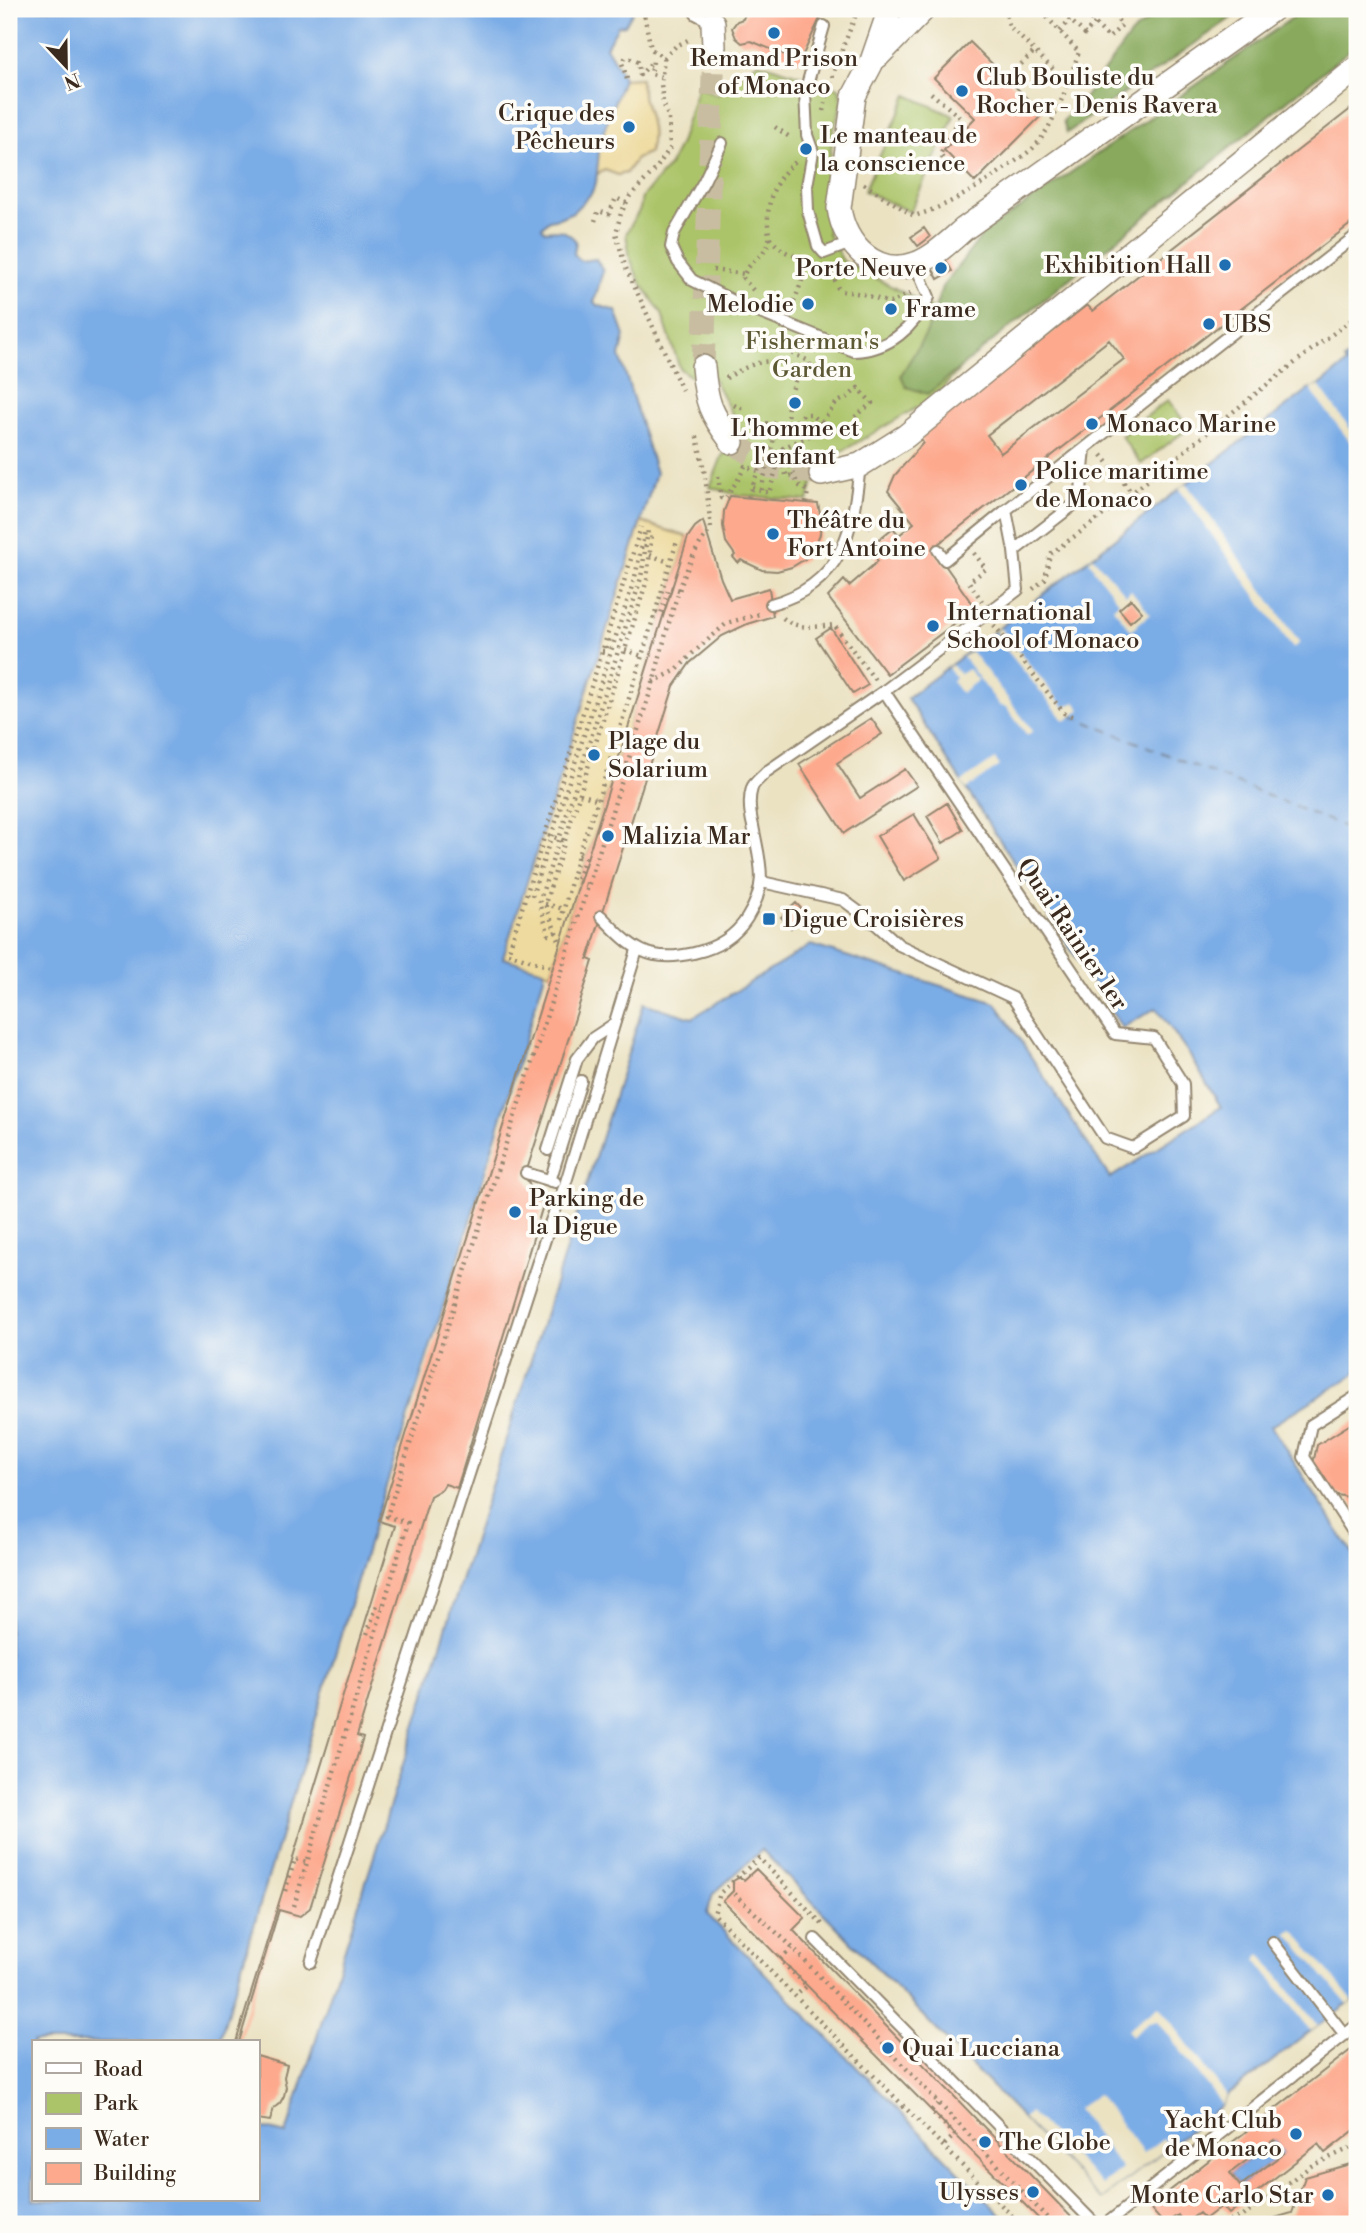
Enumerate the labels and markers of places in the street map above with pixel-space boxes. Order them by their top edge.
marker: Remand Prison of Monaco [766,25,782,41]
place label: Remand Prison of Monaco [690,44,858,102]
place label: Club Bouliste du Rocher - Denis Ravera [976,63,1218,121]
marker: Club Bouliste du Rocher - Denis Ravera [954,83,970,99]
place label: Crique des Pêcheurs [498,99,615,157]
marker: Crique des Pêcheurs [621,119,637,135]
place label: Le manteau de la conscience [820,121,977,179]
marker: Le manteau de la conscience [798,141,814,157]
place label: Exhibition Hall [1044,251,1211,281]
place label: Porte Neuve [795,254,927,284]
marker: Exhibition Hall [1217,257,1233,273]
marker: Porte Neuve [933,260,949,276]
place label: Melodie [706,290,794,320]
place label: Frame [905,295,976,325]
marker: Melodie [800,296,816,312]
marker: Frame [883,301,899,317]
place label: UBS [1223,310,1271,340]
marker: UBS [1201,316,1217,332]
marker: L'homme et l'enfant [787,395,803,411]
place label: Monaco Marine [1106,410,1276,440]
place label: L'homme et l'enfant [731,414,860,472]
marker: Monaco Marine [1084,416,1100,432]
place label: Police maritime de Monaco [1035,457,1209,515]
marker: Police maritime de Monaco [1013,477,1029,493]
place label: Théâtre du Fort Antoine [787,506,926,564]
marker: Théâtre du Fort Antoine [765,526,781,542]
place label: International School of Monaco [947,598,1140,656]
marker: International School of Monaco [925,618,941,634]
place label: Plage du Solarium [608,727,708,785]
marker: Plage du Solarium [586,747,602,763]
place label: Malizia Mar [622,822,751,852]
marker: Malizia Mar [600,828,616,844]
place label: Digue Croisières [783,905,964,935]
marker: Digue Croisières [761,911,777,927]
place label: Parking de la Digue [529,1184,644,1242]
marker: Parking de la Digue [507,1204,523,1220]
place label: Quai Lucciana [902,2034,1061,2064]
marker: Quai Lucciana [880,2040,896,2056]
place label: Yacht Club de Monaco [1163,2106,1282,2164]
marker: Yacht Club de Monaco [1288,2126,1304,2142]
place label: The Globe [999,2128,1111,2158]
marker: The Globe [977,2134,993,2150]
place label: Ulysses [939,2178,1019,2208]
place label: Monte Carlo Star [1130,2181,1314,2211]
marker: Ulysses [1025,2184,1041,2200]
marker: Monte Carlo Star [1320,2187,1336,2203]

